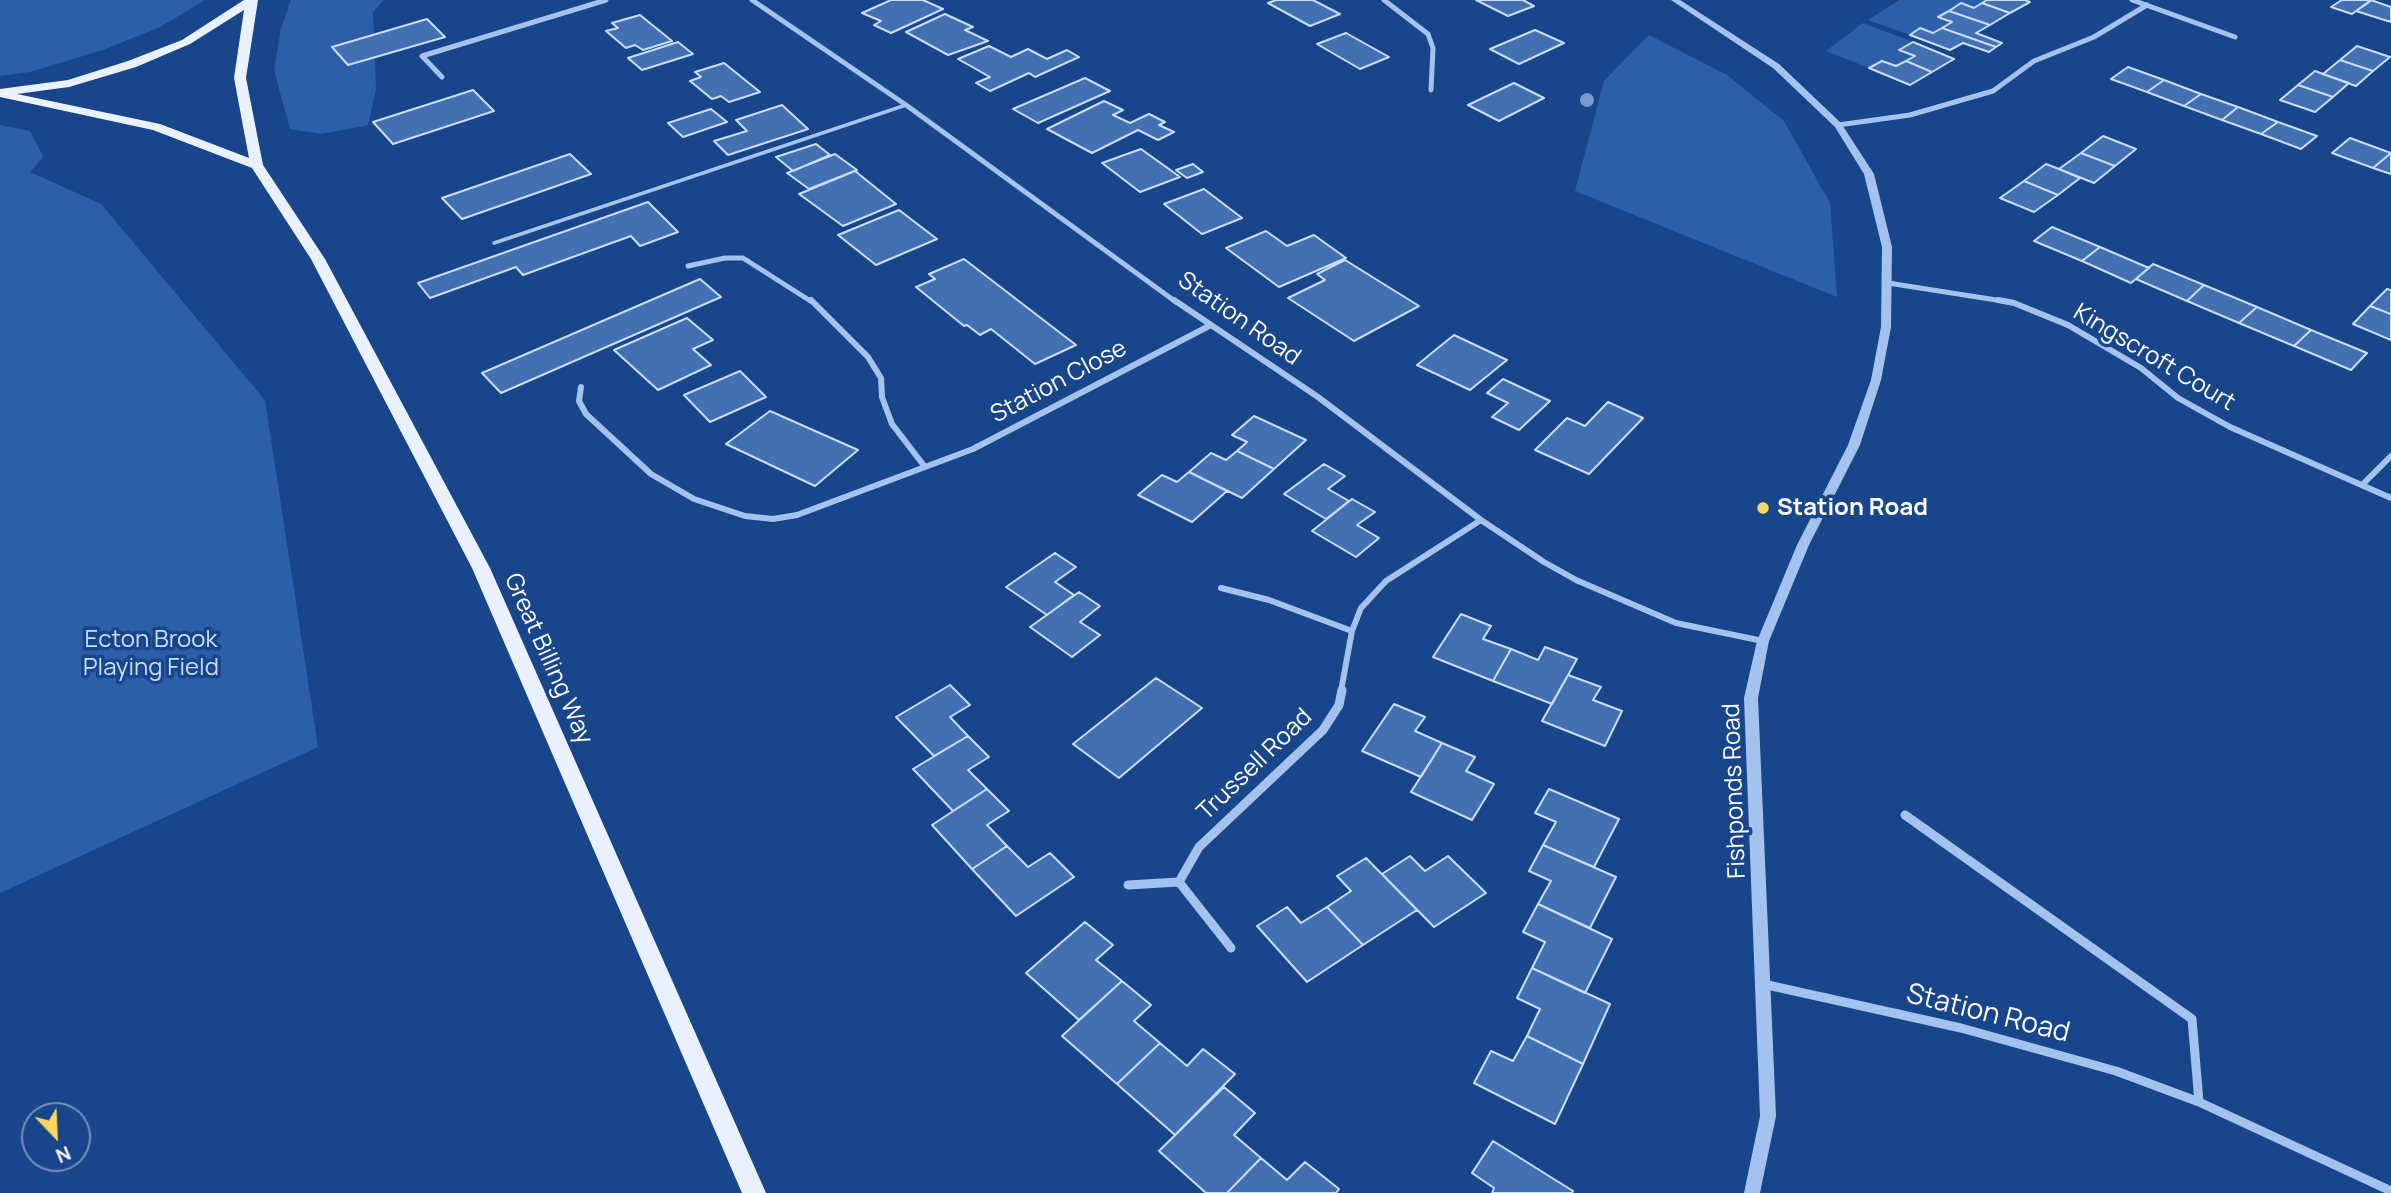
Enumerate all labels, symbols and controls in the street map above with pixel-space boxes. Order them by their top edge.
street label: Station Road [1172,266,1306,372]
street label: Kingscroft Court [2068,298,2240,418]
street label: Station Close [986,334,1132,430]
place label: Station Road [1777,494,1928,522]
marker: Station Road [1755,500,1771,516]
street label: Great Billing Way [497,569,599,749]
park label: Ecton Brook Playing Field [83,626,219,682]
street label: Trussell Road [1192,703,1318,827]
street label: Fishponds Road [1718,703,1752,879]
street label: Station Road [1903,978,2073,1050]
north arrow [21,1102,91,1172]
text: N [52,1140,75,1169]

